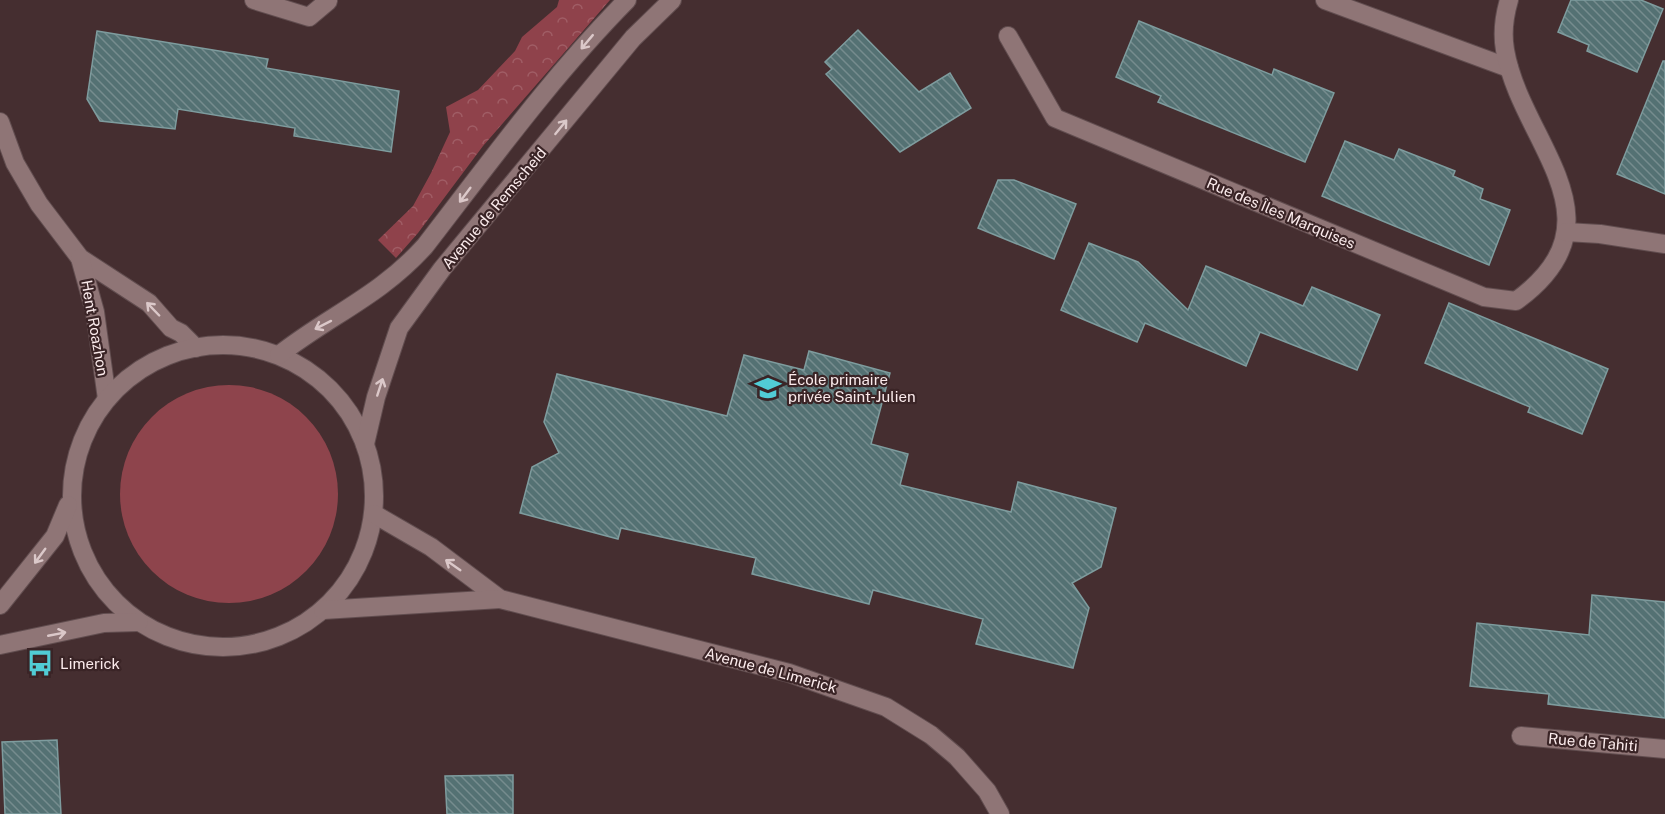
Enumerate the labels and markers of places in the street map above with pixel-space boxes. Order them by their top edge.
place label: École primaire privée Saint-Julien [788,371,916,405]
school or university icon: École primaire privée Saint-Julien [753,373,783,403]
bus stop icon: Limerick [25,648,55,678]
place label: Limerick [60,655,120,672]

